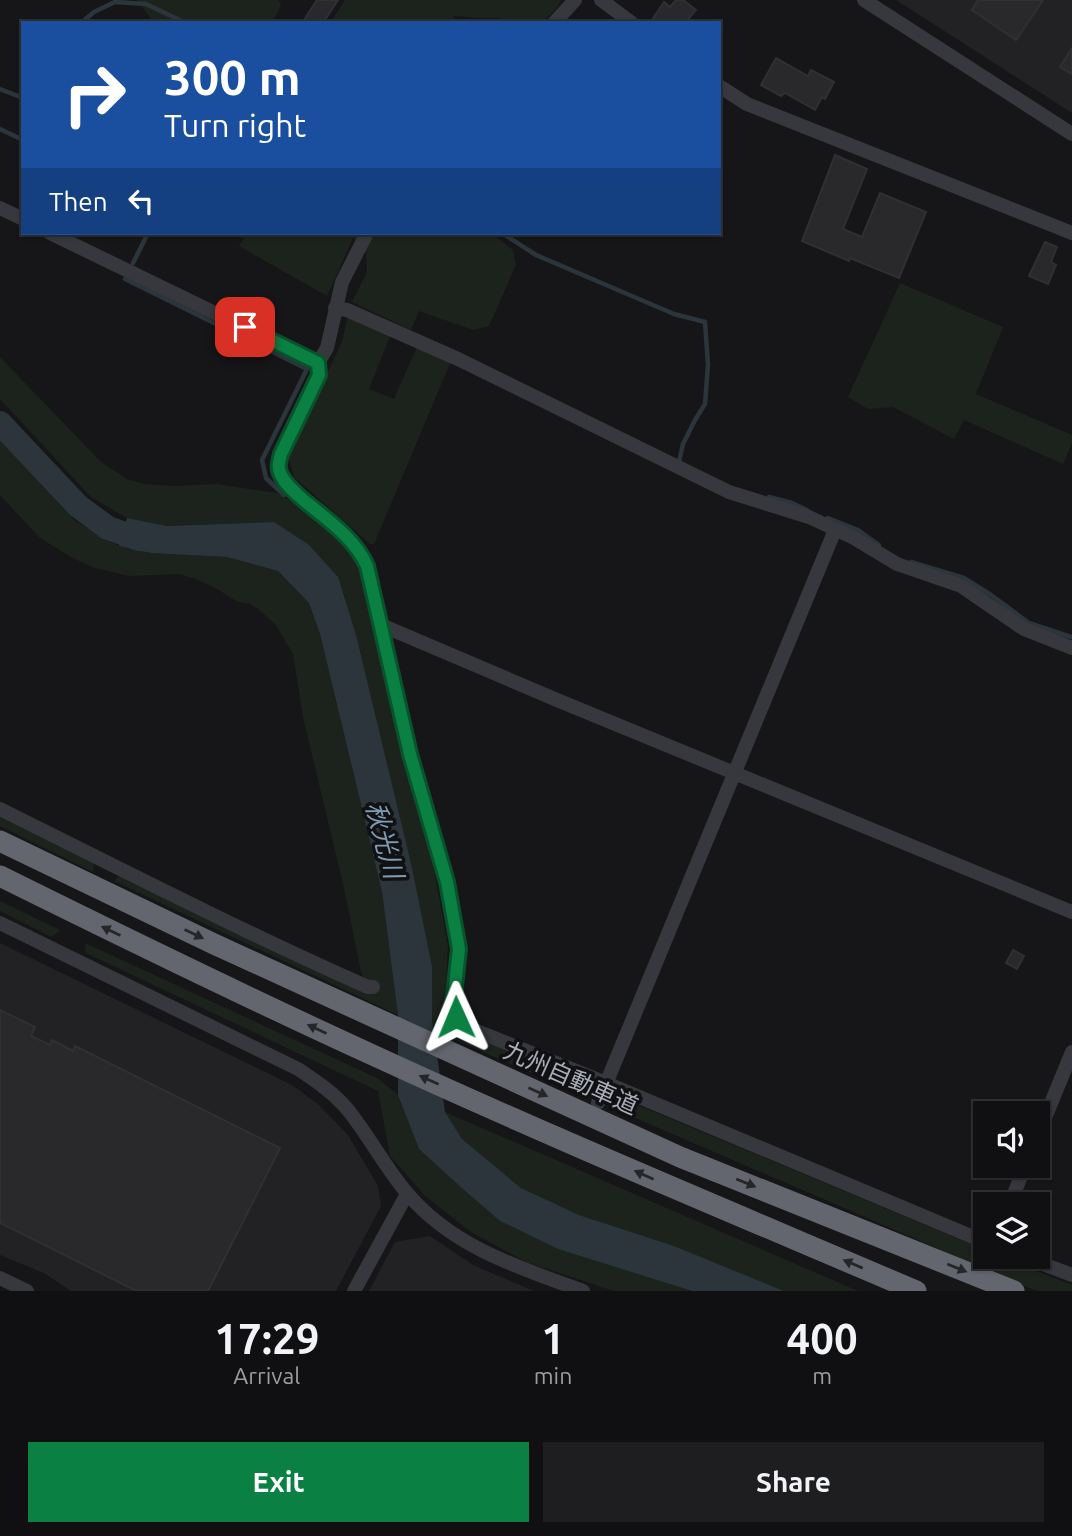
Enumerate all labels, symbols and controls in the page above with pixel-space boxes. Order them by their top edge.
icon: right [49,49,140,140]
text: 300 m [164,49,301,104]
text: Turn right [164,107,306,143]
icon: left [122,182,160,220]
text: Then [49,187,108,216]
pin [215,297,275,357]
icon: arrive [226,308,264,346]
water label: 秋光川 [361,799,410,884]
one-way arrow [101,925,121,936]
one-way arrow [184,929,204,940]
position arrow [419,980,493,1054]
one-way arrow [307,1023,327,1035]
street label: 九州自動車道 [500,1036,642,1120]
one-way arrow [419,1074,440,1085]
one-way arrow [527,1087,548,1098]
map controls [973,1101,1050,1269]
button: sound [973,1101,1050,1178]
one-way arrow [634,1169,654,1181]
one-way arrow [736,1178,757,1189]
button: layers [973,1192,1050,1269]
one-way arrow [843,1259,864,1270]
one-way arrow [947,1263,968,1274]
text: 17:29 [214,1315,319,1362]
text: 1 [541,1315,565,1362]
text: 400 [787,1315,858,1362]
text: Arrival [233,1363,300,1388]
text: min [534,1363,572,1388]
text: m [812,1363,832,1388]
button: Exit [28,1442,529,1522]
button: Share [543,1442,1044,1522]

